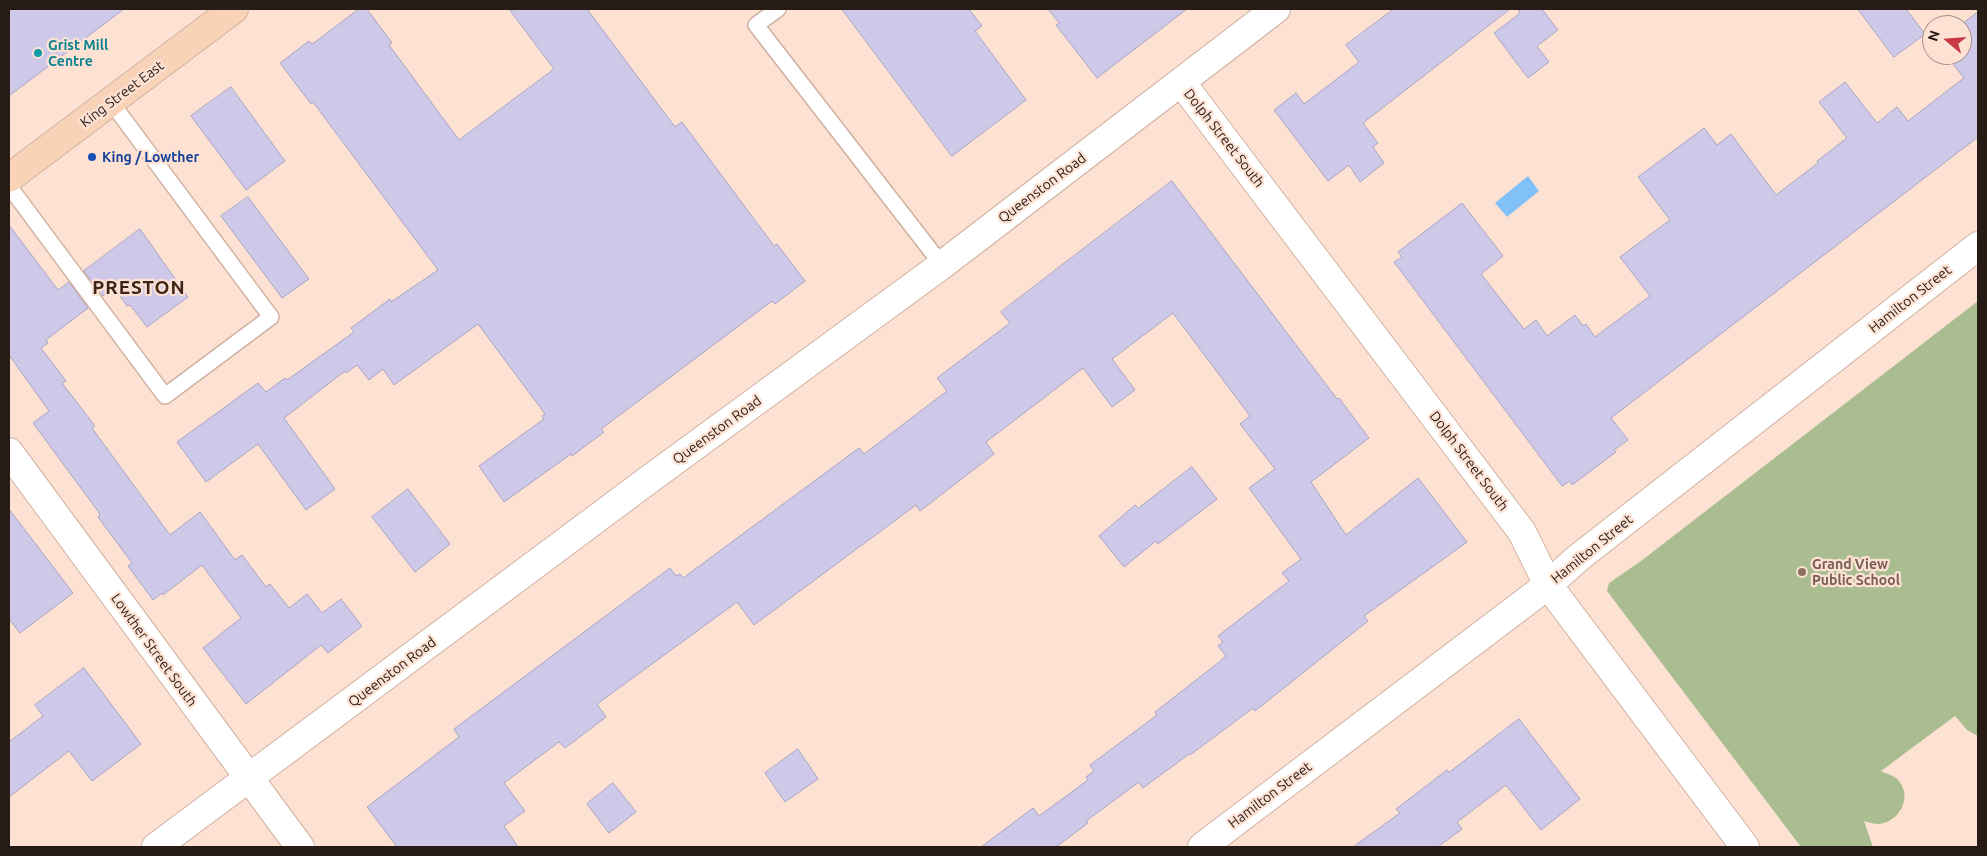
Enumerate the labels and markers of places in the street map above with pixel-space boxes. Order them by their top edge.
place label: Grist Mill Centre [48,37,108,70]
marker: Grist Mill Centre [32,47,44,59]
place label: King / Lowther [102,149,199,165]
marker: King / Lowther [86,151,98,163]
place label: Grand View Public School [1812,556,1900,588]
marker: Grand View Public School [1796,566,1808,578]

